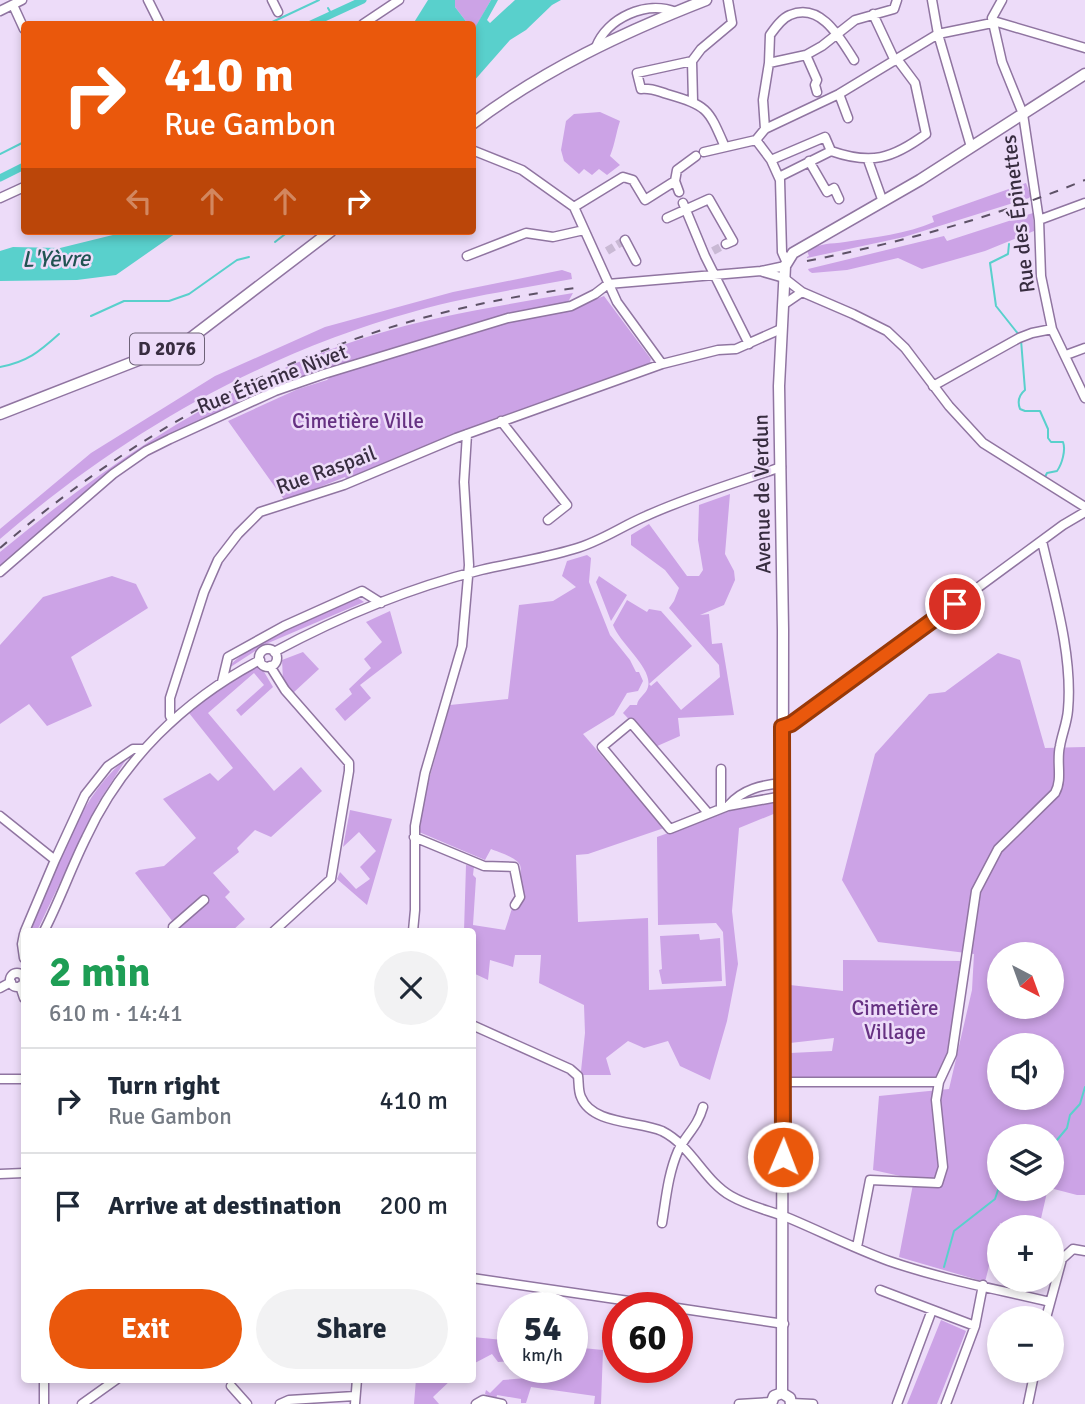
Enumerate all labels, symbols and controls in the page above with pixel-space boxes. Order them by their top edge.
text: 410 m [164,45,294,105]
icon: right [49,49,140,140]
text: Rue Gambon [164,105,336,144]
street label: Rue des Épinettes [995,133,1041,295]
icon: left [120,182,158,220]
icon: ahead [193,182,231,220]
icon: ahead [266,182,304,220]
icon: right [339,182,377,220]
water label: L'Yèvre [22,244,92,274]
road number: D 2076 [130,334,204,364]
street label: Rue Étienne Nivet [193,338,351,420]
park label: Cimetière Ville [292,408,424,434]
street label: Avenue de Verdun [748,414,776,574]
street label: Rue Raspail [272,440,380,500]
pin [925,574,985,634]
icon: arrive [936,585,974,623]
north arrow [987,942,1064,1018]
map controls [987,942,1064,1383]
text: 2 min [49,947,150,998]
button: close [374,951,448,1025]
park label: Cimetière Village [851,995,939,1045]
text: 610 m · 14:41 [49,999,183,1028]
button: sound [987,1033,1064,1110]
text: Turn right [108,1070,220,1102]
icon: right [49,1082,87,1120]
text: 410 m [379,1085,448,1117]
text: Rue Gambon [108,1102,232,1131]
position arrow [746,1120,820,1194]
button: layers [987,1124,1064,1201]
icon: arrive [49,1187,87,1225]
text: Arrive at destination [108,1190,341,1222]
text: 200 m [379,1190,448,1222]
button: + [987,1215,1064,1292]
button: Exit [49,1289,242,1369]
button: Share [256,1289,448,1369]
speed limit sign: 60 [602,1292,693,1383]
button: − [987,1306,1064,1383]
text: 54 [524,1307,561,1350]
text: km/h [522,1344,563,1366]

